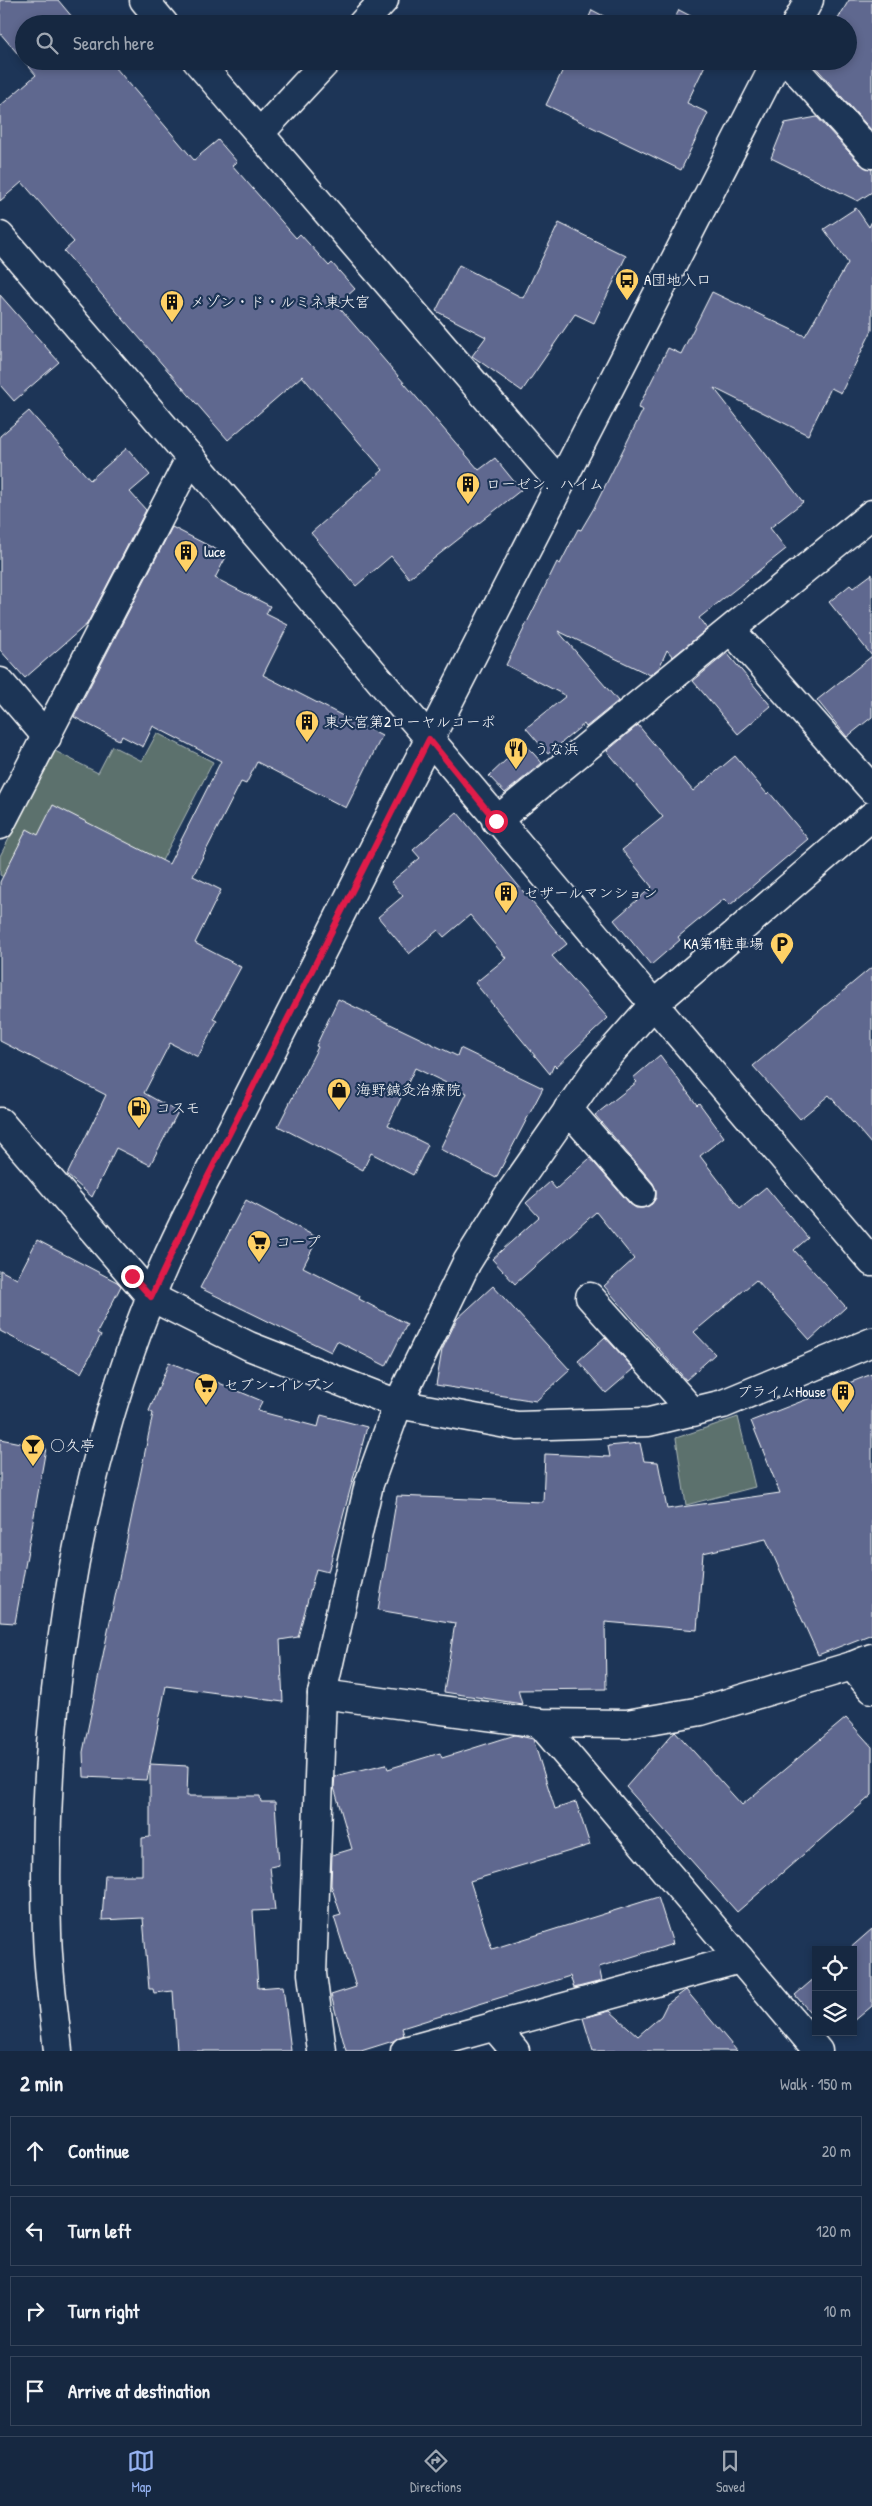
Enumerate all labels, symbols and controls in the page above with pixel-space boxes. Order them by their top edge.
search box [15,15,857,70]
icon: search [33,29,61,57]
text: Search here [73,30,154,56]
bus stop icon: A団地入口 [614,267,640,301]
place label: A団地入口 [644,269,711,290]
building icon: メゾン・ド・ルミネ東大宮 [159,289,185,323]
place label: メゾン・ド・ルミネ東大宮 [190,291,370,312]
building icon: ローゼン．ハイム [455,471,481,505]
place label: ローゼン．ハイム [486,473,604,494]
building icon: luce [173,539,199,573]
place label: luce [204,541,226,562]
building icon: 東大宮第2ローヤルコーポ [294,709,320,743]
place label: 東大宮第2ローヤルコーポ [324,711,496,732]
restaurant icon: うな浜 [503,736,529,770]
place label: うな浜 [534,738,579,759]
route start [485,810,508,833]
building icon: セザールマンション [493,880,519,914]
place label: セザールマンション [524,882,658,903]
parking icon: KA第1駐車場 [769,931,795,965]
place label: KA第1駐車場 [683,933,764,954]
shop icon: 海野鍼灸治療院 [326,1077,352,1111]
place label: 海野鍼灸治療院 [356,1079,461,1100]
fuel station icon: コスモ [126,1095,152,1129]
place label: コスモ [156,1097,200,1118]
supermarket icon: コープ [246,1229,272,1263]
place label: コープ [276,1231,320,1252]
route end [121,1265,144,1288]
supermarket icon: セブン-イレブン [193,1372,219,1406]
place label: セブン-イレブン [224,1374,335,1395]
building icon: プライムHouse [830,1379,856,1413]
place label: プライムHouse [736,1381,826,1402]
bar icon: ○久亭 [20,1433,46,1467]
place label: ○久亭 [50,1435,95,1456]
map controls [812,1946,857,2036]
button: locate [812,1946,857,1991]
button: layers [812,1991,857,2036]
text: 2 min [20,2069,63,2098]
text: Walk · 150 m [780,2073,852,2095]
icon: ahead [21,2137,49,2165]
text: Continue [68,2138,129,2164]
text: 20 m [822,2140,851,2162]
icon: left [21,2217,49,2245]
text: Turn left [68,2218,131,2244]
text: 120 m [816,2220,851,2242]
icon: right [21,2297,49,2325]
text: Turn right [68,2298,139,2324]
text: 10 m [823,2300,851,2322]
icon: arrive [21,2377,49,2405]
text: Arrive at destination [68,2378,210,2404]
tab: Map [127,2447,155,2496]
tab: Directions [410,2447,461,2496]
tab: Saved [716,2447,745,2496]

